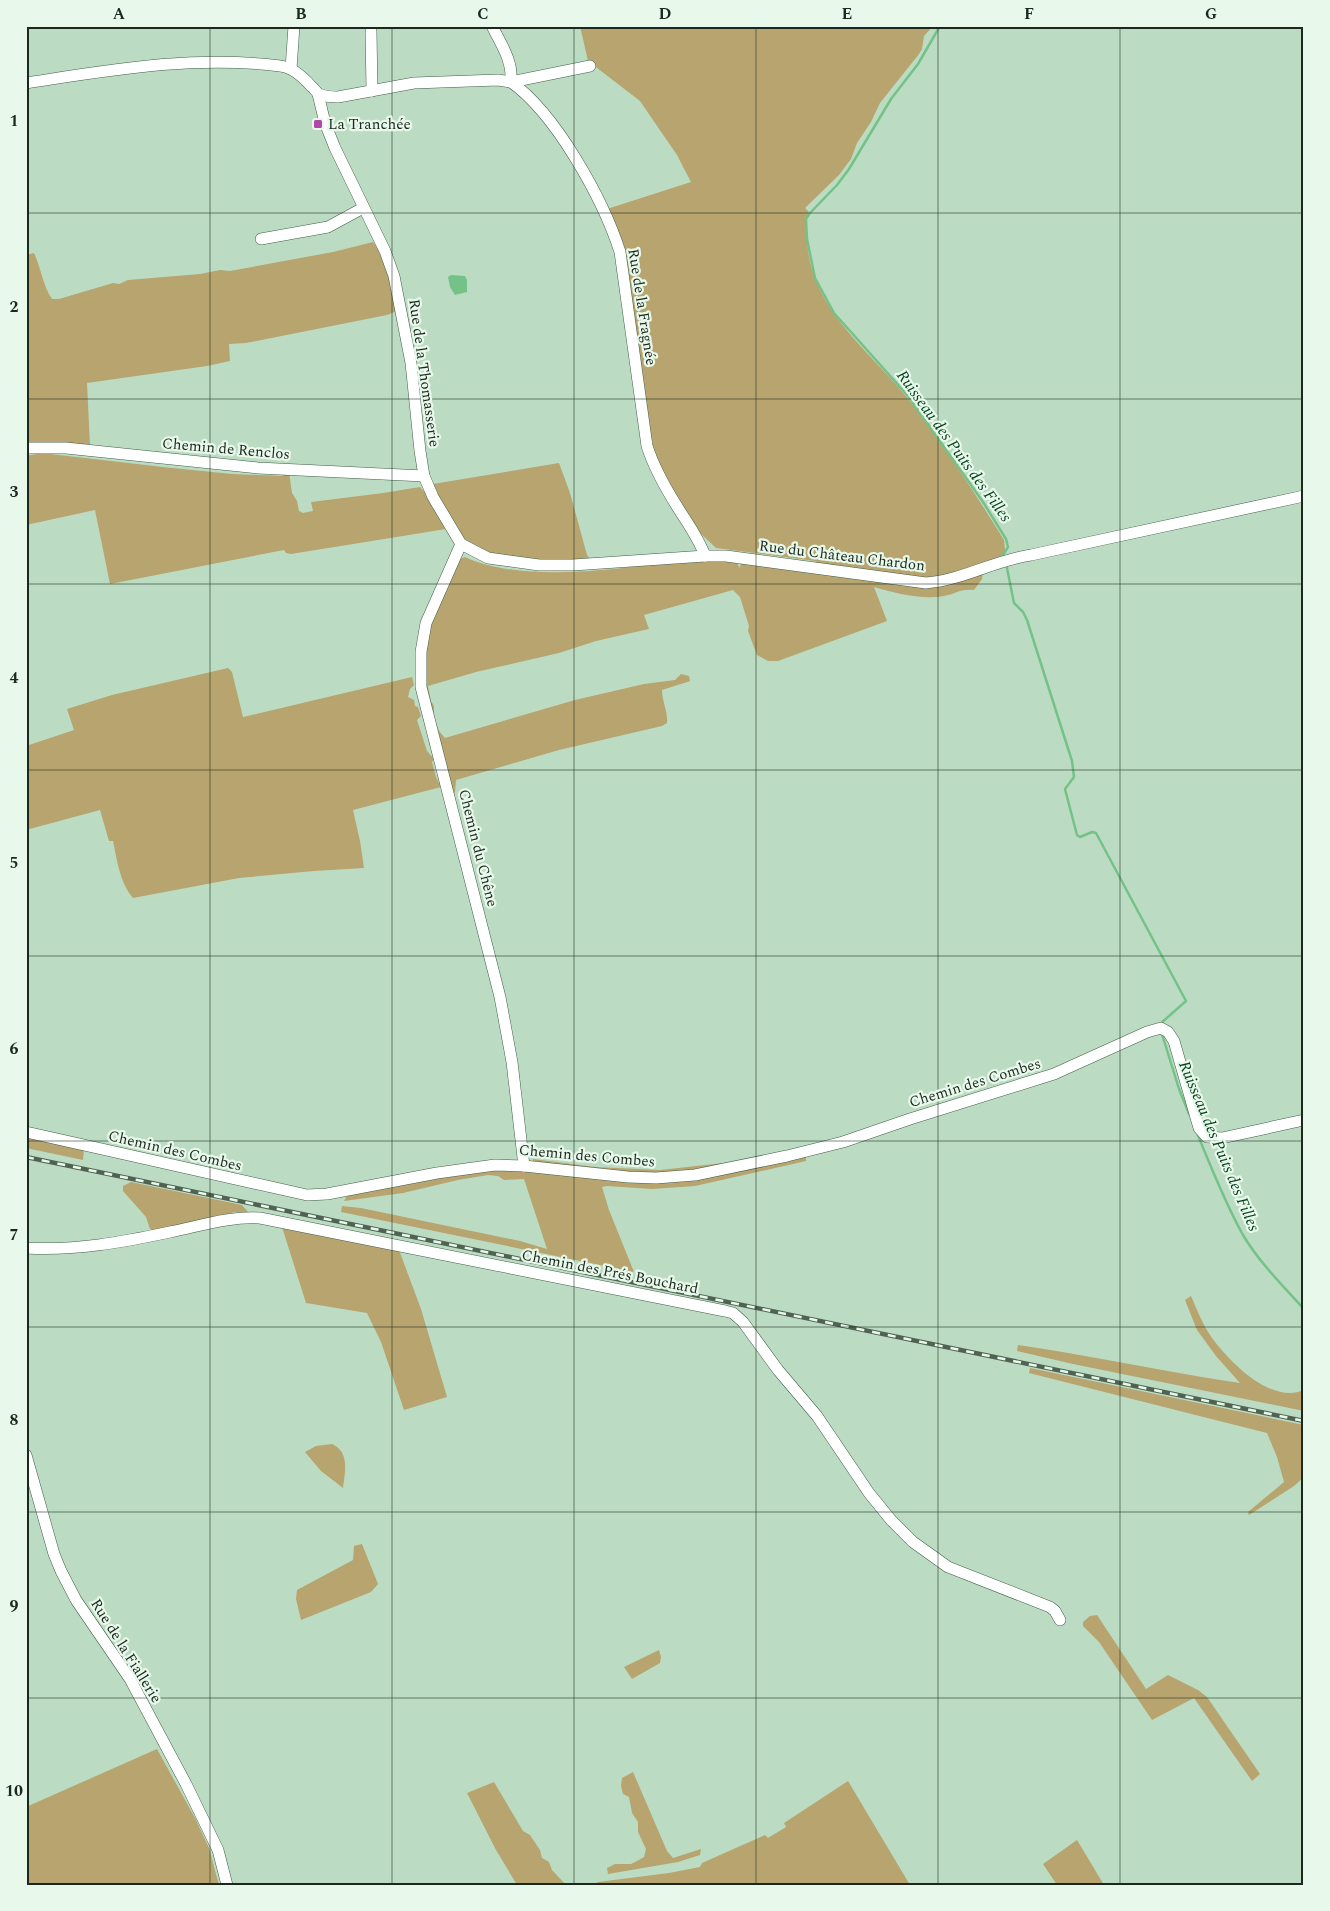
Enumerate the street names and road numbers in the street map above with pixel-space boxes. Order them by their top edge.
street label: Rue de la Fragnée [621,247,663,367]
street label: Rue de la Thomasserie [402,297,446,449]
street label: Chemin de Renclos [161,432,291,466]
street label: Rue du Château Chardon [758,534,927,578]
street label: Chemin du Chêne [452,787,504,909]
street label: Chemin des Combes [906,1052,1044,1114]
street label: Chemin des Combes [106,1124,244,1178]
street label: Chemin des Combes [518,1139,656,1173]
street label: Chemin des Prés Bouchard [520,1244,700,1300]
street label: Rue de la Fiallerie [85,1594,167,1708]

